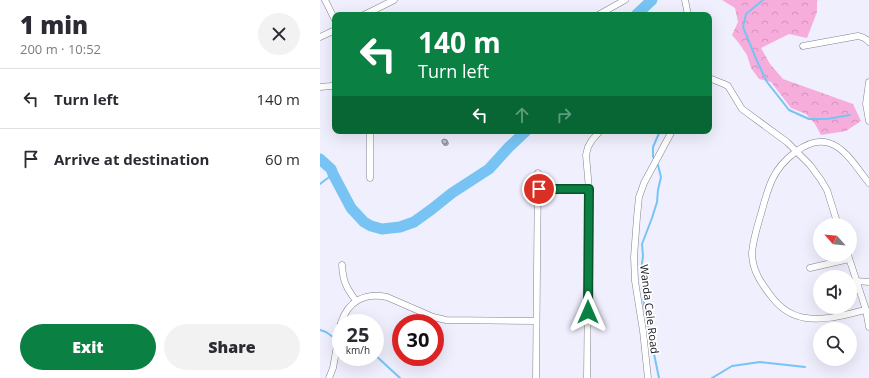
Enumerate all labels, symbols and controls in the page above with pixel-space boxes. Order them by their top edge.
text: 1 min [20,8,88,41]
button: close [258,13,300,55]
text: 140 m [418,23,501,61]
icon: left [352,28,404,80]
text: 200 m · 10:52 [20,40,101,58]
text: Turn left [418,59,489,83]
icon: left [20,88,42,110]
text: Turn left [54,89,119,109]
text: 140 m [256,89,300,109]
icon: left [469,104,491,126]
icon: ahead [511,104,533,126]
icon: right [553,104,575,126]
icon: arrive [20,148,42,170]
text: Arrive at destination [54,149,209,169]
text: 60 m [265,149,300,169]
pin [522,172,556,206]
icon: arrive [528,178,550,200]
north arrow [813,218,857,262]
map controls [813,218,857,366]
street label: Wanda Cele Road [637,263,663,355]
button: sound [813,270,857,314]
position arrow [567,291,609,333]
speed limit sign: 30 [392,314,444,366]
text: 25 [347,321,369,348]
button: search [813,322,857,366]
button: Exit [20,324,156,370]
button: Share [164,324,300,370]
text: km/h [346,343,370,357]

